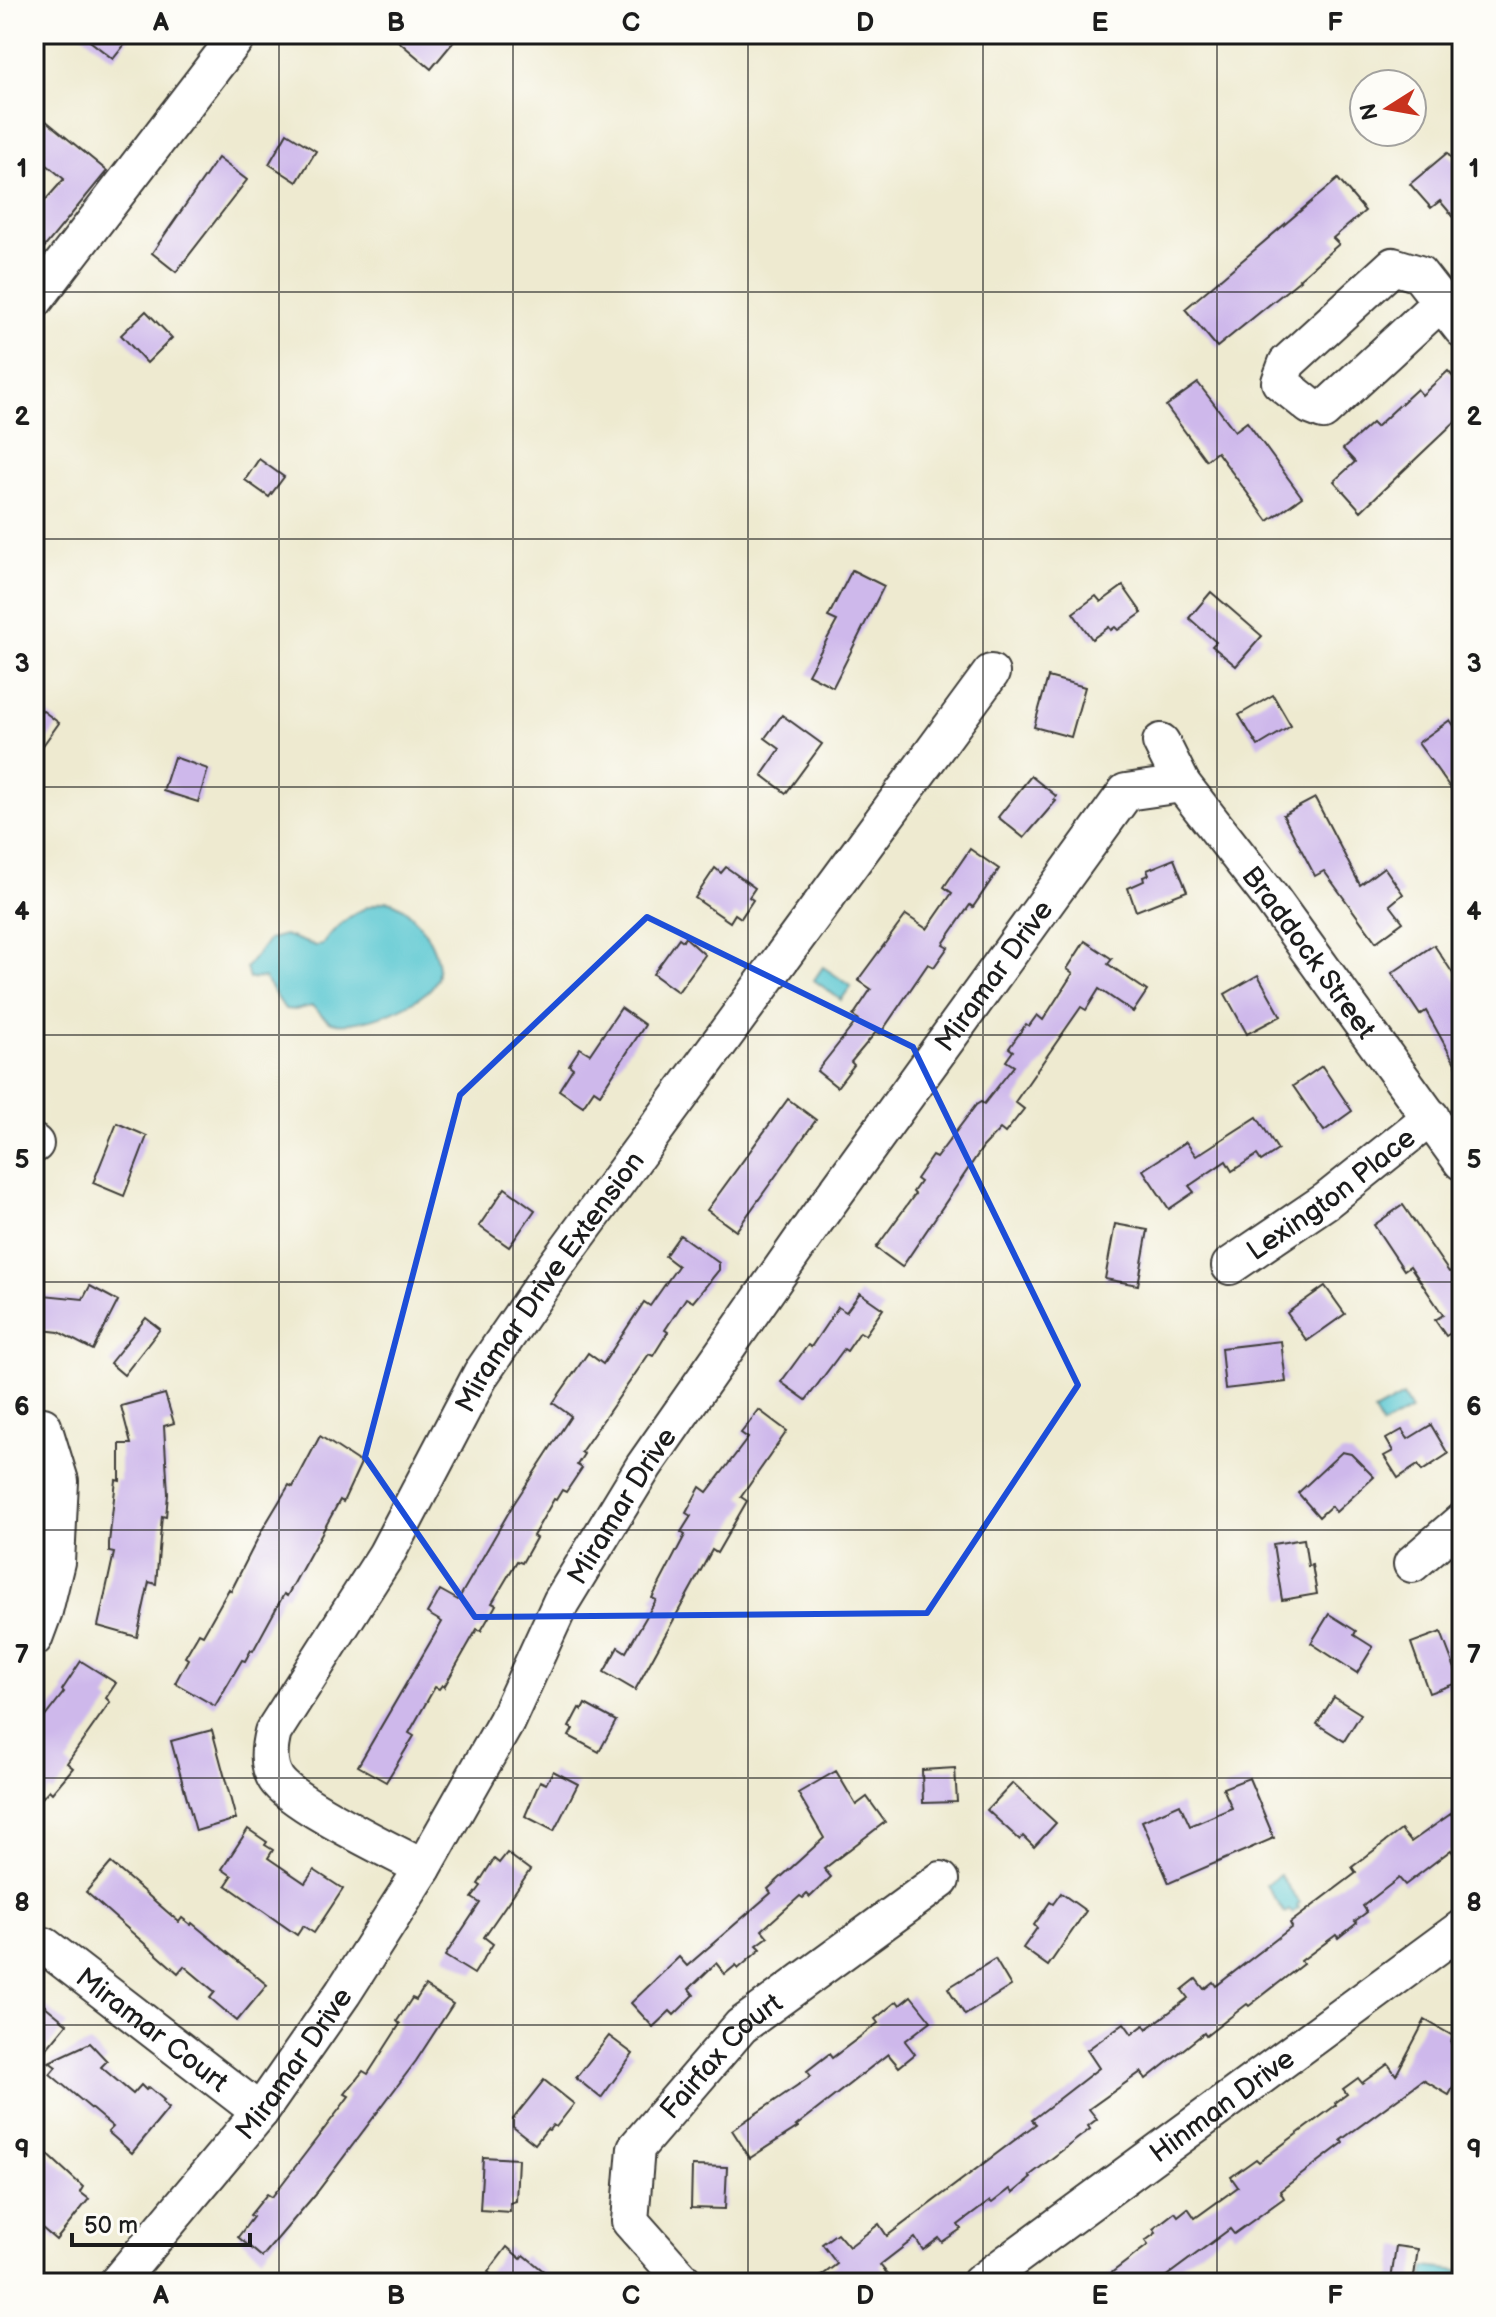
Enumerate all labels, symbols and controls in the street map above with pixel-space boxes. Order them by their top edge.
text: A [152,8,169,39]
text: B [387,8,405,39]
text: C [622,8,640,39]
text: D [856,8,874,39]
text: E [1092,8,1109,39]
text: F [1327,8,1343,39]
north arrow [1348,68,1428,148]
text: N [1355,101,1385,122]
text: 1 [17,154,27,185]
text: 1 [1469,154,1479,185]
text: 2 [14,402,30,433]
text: 2 [1466,402,1482,433]
text: 3 [14,649,30,680]
text: 3 [1466,649,1482,680]
street label: Braddock Street [1235,860,1382,1046]
street label: Miramar Drive [929,894,1060,1058]
text: 4 [14,897,30,928]
text: 4 [1466,897,1482,928]
street label: Lexington Place [1241,1121,1422,1268]
text: 5 [14,1145,30,1176]
text: 5 [1466,1145,1482,1176]
street label: Miramar Drive Extension [449,1146,652,1418]
text: 6 [14,1392,30,1423]
text: 6 [1466,1392,1482,1423]
street label: Miramar Drive [561,1422,684,1591]
text: 7 [15,1640,29,1671]
text: 7 [1467,1640,1481,1671]
text: 8 [14,1888,30,1919]
text: 8 [1466,1888,1482,1919]
street label: Miramar Court [69,1961,235,2100]
street label: Miramar Drive [229,1982,360,2147]
street label: Fairfax Court [654,1986,789,2126]
street label: Hinman Drive [1144,2042,1301,2170]
text: 9 [14,2135,30,2166]
text: 9 [1466,2135,1482,2166]
scale bar [72,2197,250,2247]
text: 50 m [84,2211,138,2240]
text: A [152,2281,169,2312]
text: B [387,2281,405,2312]
text: C [622,2281,640,2312]
text: D [856,2281,874,2312]
text: E [1092,2281,1109,2312]
text: F [1327,2281,1343,2312]

